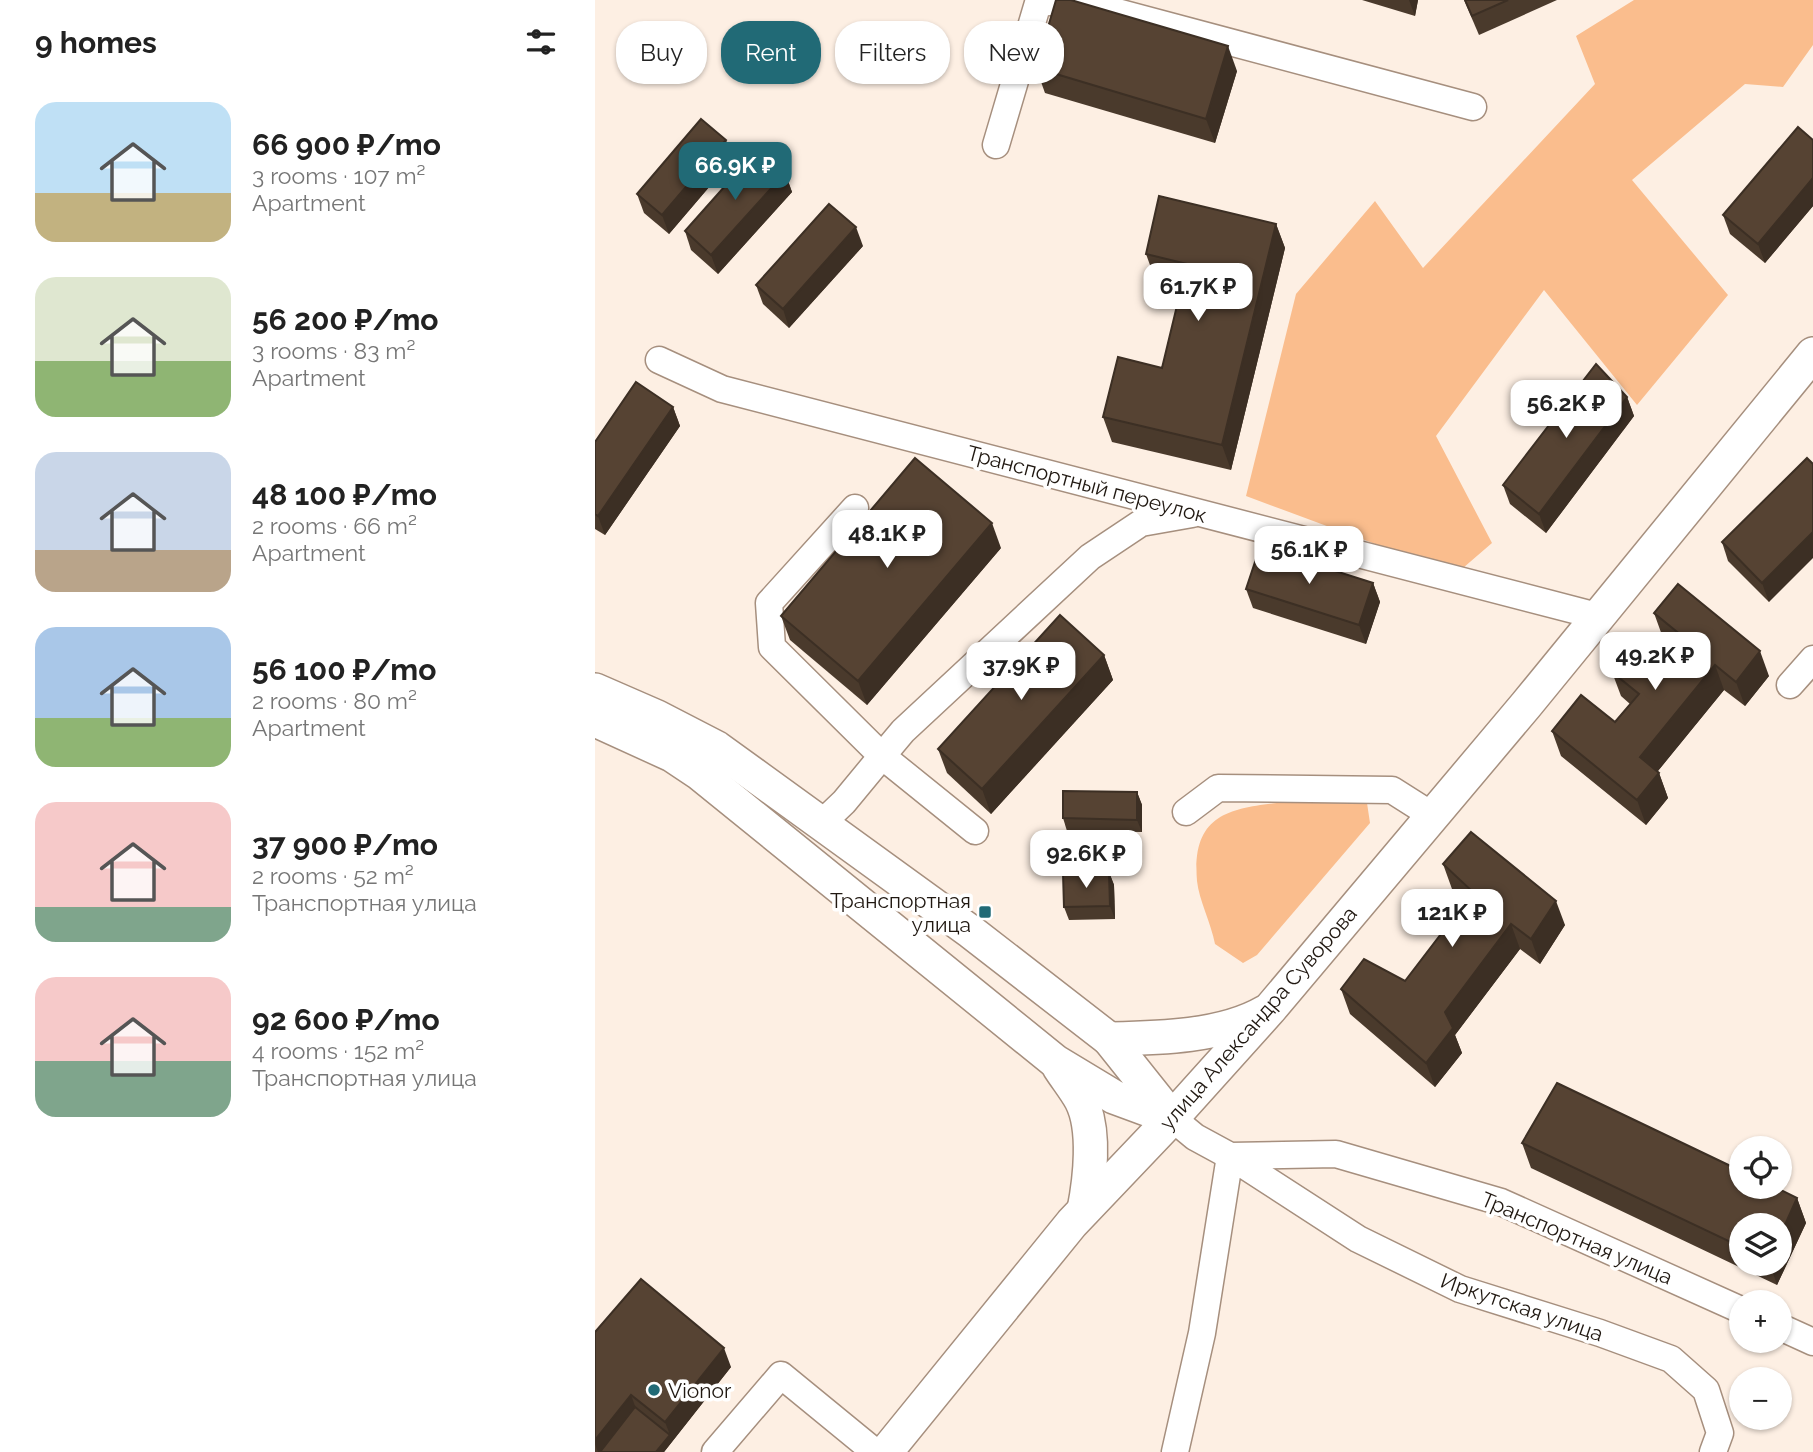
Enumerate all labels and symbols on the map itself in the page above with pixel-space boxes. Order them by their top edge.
pin: 66.9K ₽ [670,142,800,202]
pin: 61.7K ₽ [1133,264,1263,323]
pin: 56.2K ₽ [1501,380,1631,440]
street label: Транспортный переулок [965,440,1209,528]
pin: 48.1K ₽ [822,510,952,570]
pin: 56.1K ₽ [1244,526,1374,586]
pin: 49.2K ₽ [1590,632,1720,692]
pin: 37.9K ₽ [956,642,1086,702]
pin: 92.6K ₽ [1021,830,1151,890]
place label: Транспортная улица [830,888,971,937]
pin: 121K ₽ [1395,890,1509,949]
street label: улица Александра Суворова [1154,901,1362,1135]
marker: Транспортная улица [977,904,993,920]
street label: Транспортная улица [1478,1186,1676,1290]
street label: Иркутская улица [1437,1267,1607,1347]
place label: Vionor [668,1378,732,1403]
marker: Vionor [646,1382,662,1398]

